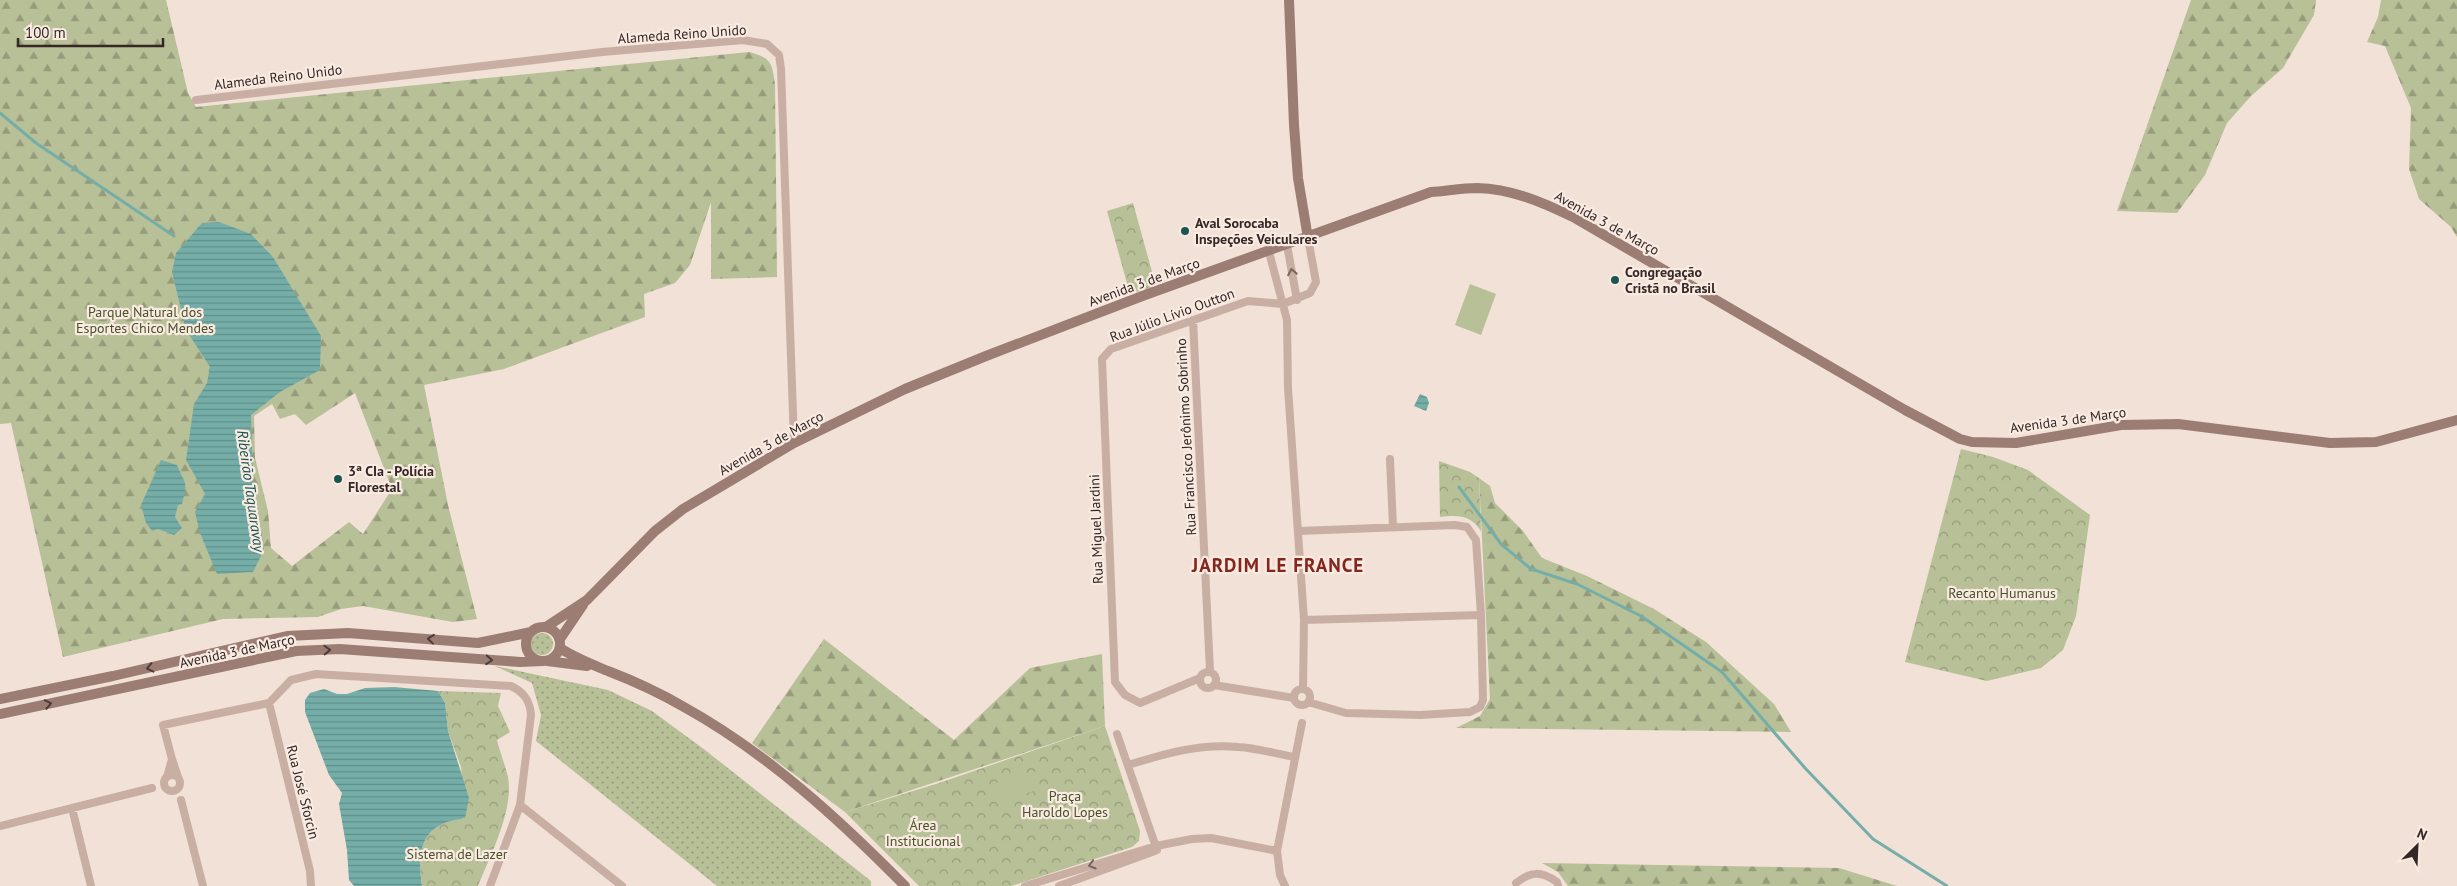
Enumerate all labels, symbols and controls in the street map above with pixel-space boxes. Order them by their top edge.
scale bar [18,15,162,47]
street label: Alameda Reino Unido [617,21,747,47]
text: 100 m [25,23,66,42]
street label: Alameda Reino Unido [213,60,343,94]
street label: Avenida 3 de Março [1551,187,1663,259]
place label: Aval Sorocaba Inspeções Veiculares [1195,214,1318,248]
marker: Aval Sorocaba Inspeções Veiculares [1179,225,1191,237]
street label: Avenida 3 de Março [1086,254,1202,310]
place label: Congregação Cristã no Brasil [1625,263,1716,297]
one-way arrow [1287,268,1297,277]
marker: Congregação Cristã no Brasil [1609,274,1621,286]
street label: Rua Júlio Lívio Outton [1107,284,1237,346]
park label: Parque Natural dos Esportes Chico Mendes [76,303,214,337]
street label: Rua Francisco Jerônimo Sobrinho [1172,338,1200,536]
street label: Avenida 3 de Março [2009,403,2127,437]
street label: Avenida 3 de Março [715,407,827,479]
water label: Ribeirão Taquaravay [233,429,269,554]
place label: 3ª CIa - Polícia Florestal [348,462,434,496]
marker: 3ª CIa - Polícia Florestal [332,473,344,485]
street label: Rua Miguel Jardini [1085,474,1107,584]
district label: JARDIM LE FRANCE [1191,553,1364,577]
park label: Recanto Humanus [1948,584,2056,602]
street label: Avenida 3 de Março [178,630,296,672]
one-way arrow [426,634,434,645]
one-way arrow [324,645,331,655]
one-way arrow [485,654,493,665]
one-way arrow [145,662,154,673]
one-way arrow [43,699,52,710]
street label: Rua José Sforcin [283,743,323,841]
park label: Praça Haroldo Lopes [1022,787,1108,821]
park label: Área Institucional [886,816,960,850]
north arrow [2392,821,2442,871]
text: N [2414,824,2430,844]
park label: Sistema de Lazer [406,845,508,863]
one-way arrow [1089,859,1097,869]

